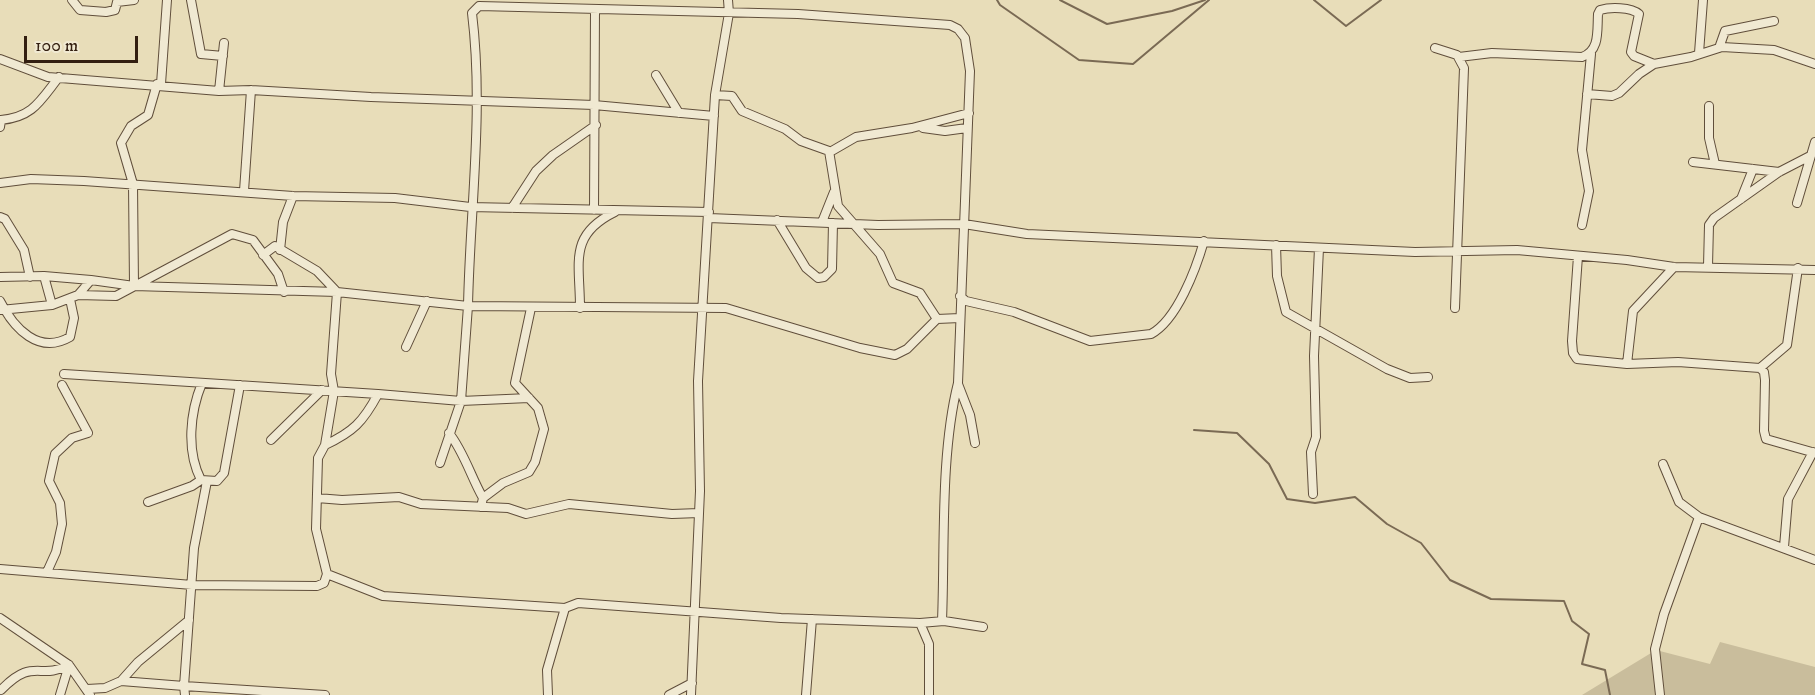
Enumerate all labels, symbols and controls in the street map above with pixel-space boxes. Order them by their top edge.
scale bar [27,24,141,62]
text: 100 m [35,35,78,57]

